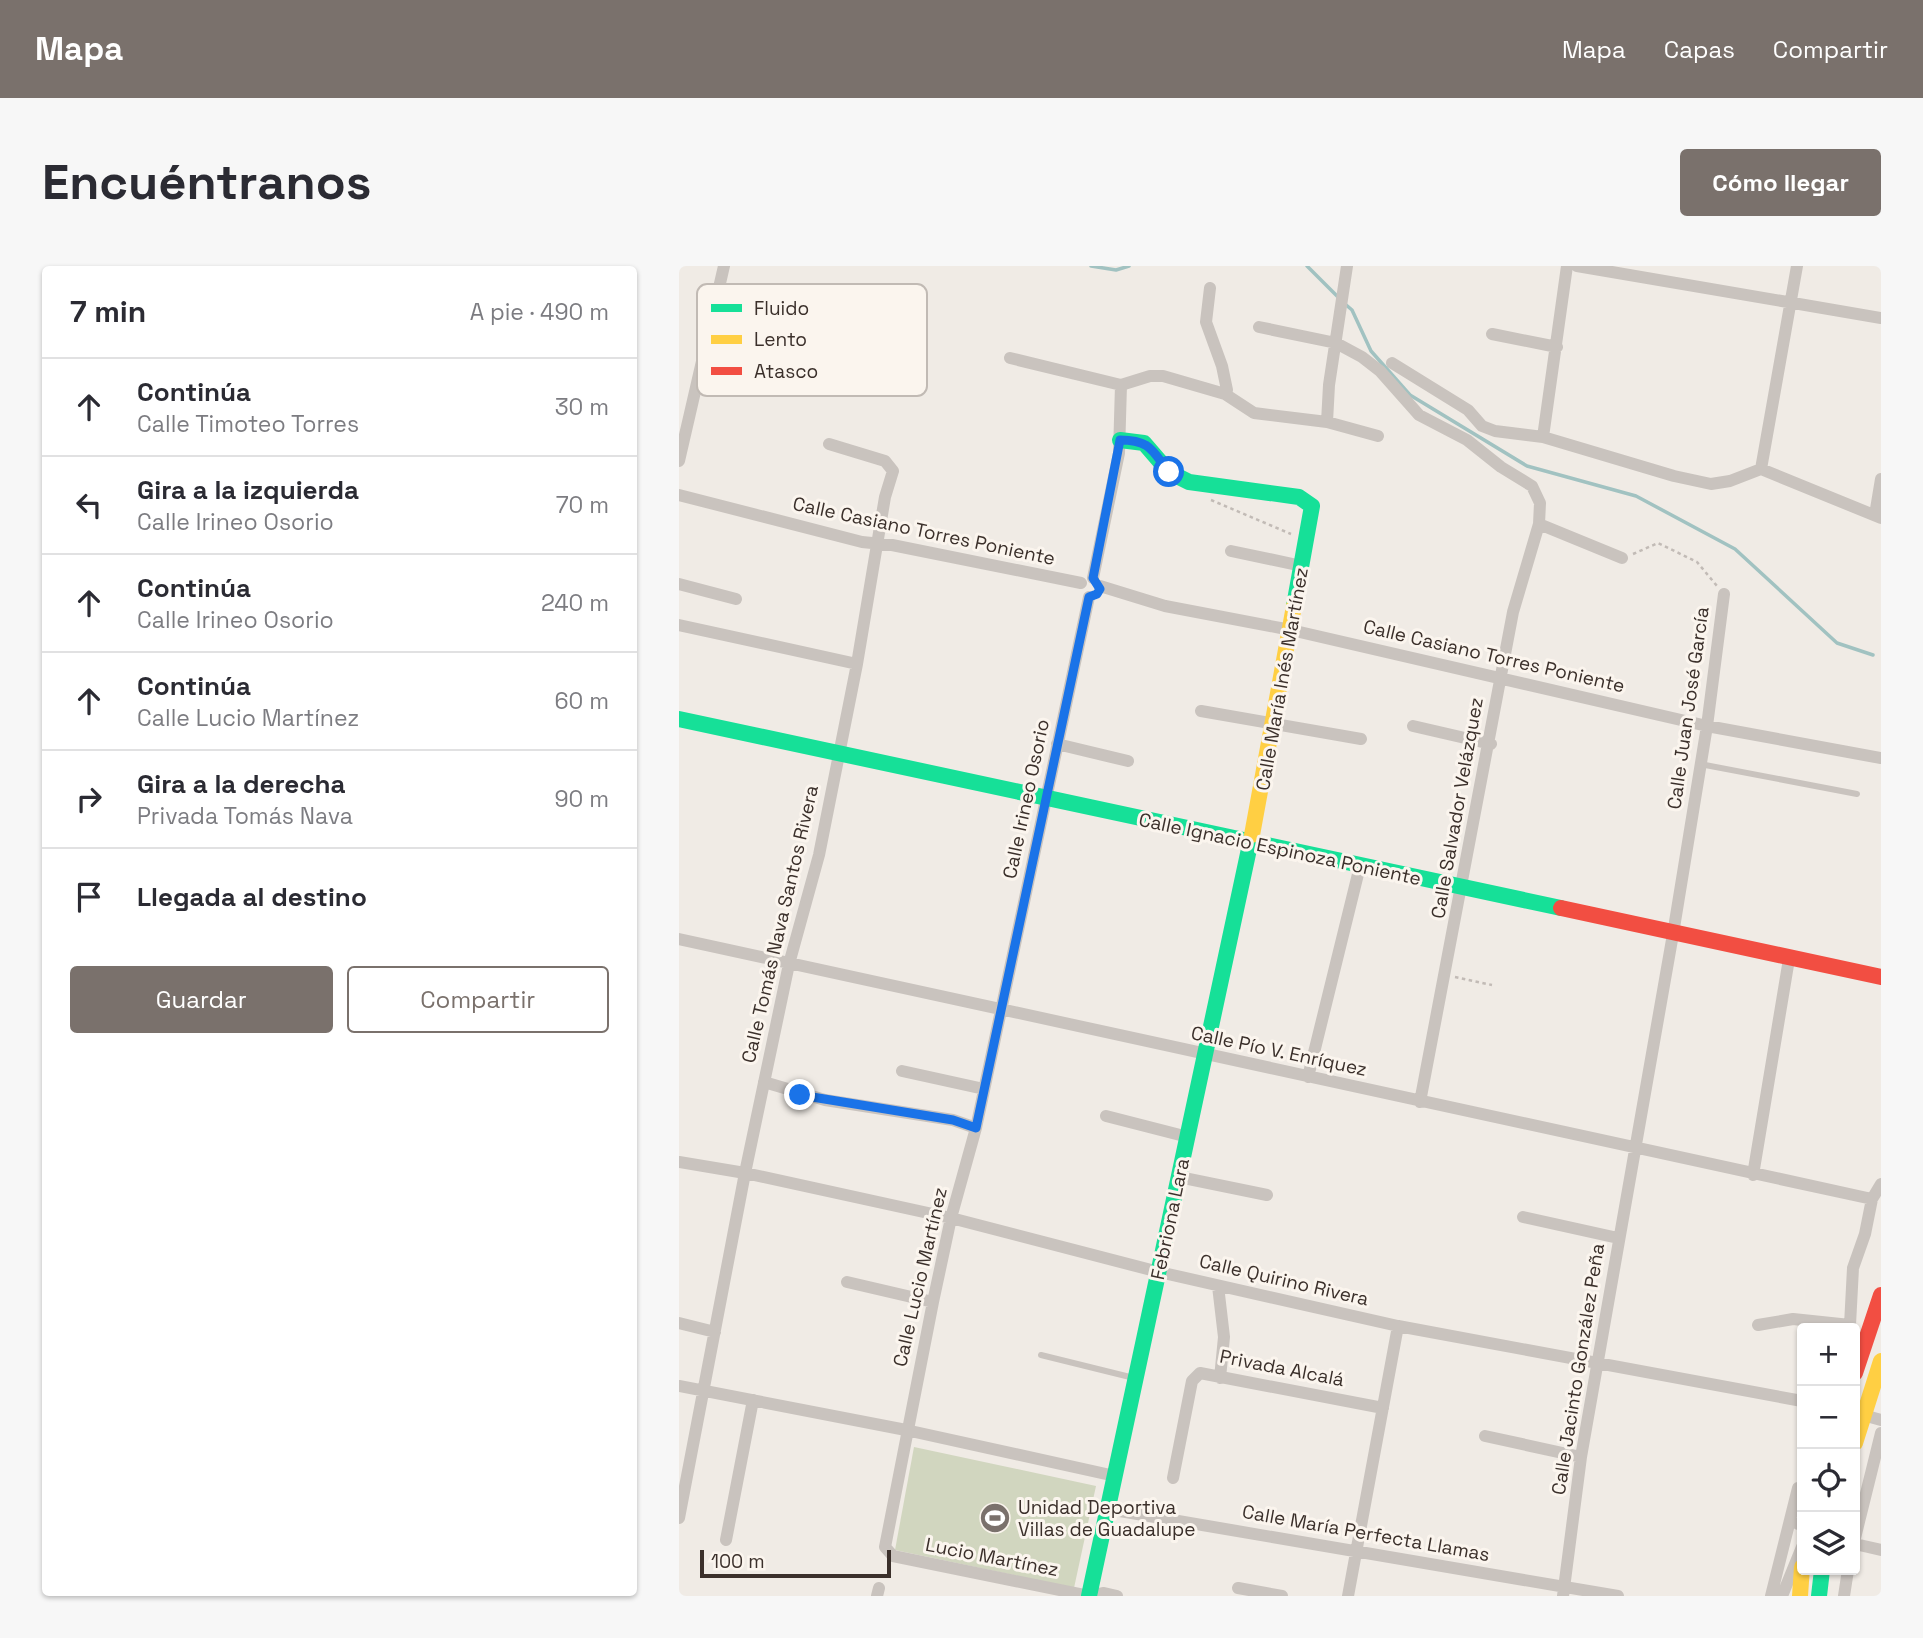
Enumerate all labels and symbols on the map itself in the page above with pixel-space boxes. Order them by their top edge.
legend [697,284,927,396]
text: Fluido [754,296,809,321]
text: Lento [754,327,807,352]
text: Atasco [754,359,818,384]
route start [1153,456,1184,487]
street label: Calle Casiano Torres Poniente [791,491,1057,571]
street label: Calle María Inés Martínez [1250,565,1314,793]
street label: Calle Juan José García [1661,605,1715,811]
street label: Calle Casiano Torres Poniente [1361,614,1627,698]
street label: Calle Salvador Velázquez [1425,695,1489,921]
street label: Calle Irineo Osorio [997,717,1055,881]
street label: Calle Tomás Nava Santos Rivera [736,783,824,1065]
street label: Calle Ignacio Espinoza Poniente [1137,807,1423,891]
street label: Calle Pío V. Enríquez [1189,1020,1369,1082]
route end [784,1079,815,1110]
street label: Febriona Lara [1145,1156,1195,1282]
street label: Calle Lucio Martínez [887,1185,953,1369]
street label: Calle Jacinto González Peña [1546,1241,1610,1497]
street label: Calle Quirino Rivera [1197,1248,1371,1312]
street label: Privada Alcalá [1218,1344,1346,1392]
place label: Unidad Deportiva Villas de Guadalupe [1018,1495,1196,1542]
street label: Calle María Perfecta Llamas [1240,1499,1492,1567]
sports icon: Unidad Deportiva Villas de Guadalupe [978,1501,1012,1535]
street label: Lucio Martínez [923,1532,1061,1582]
scale bar [700,1547,891,1579]

